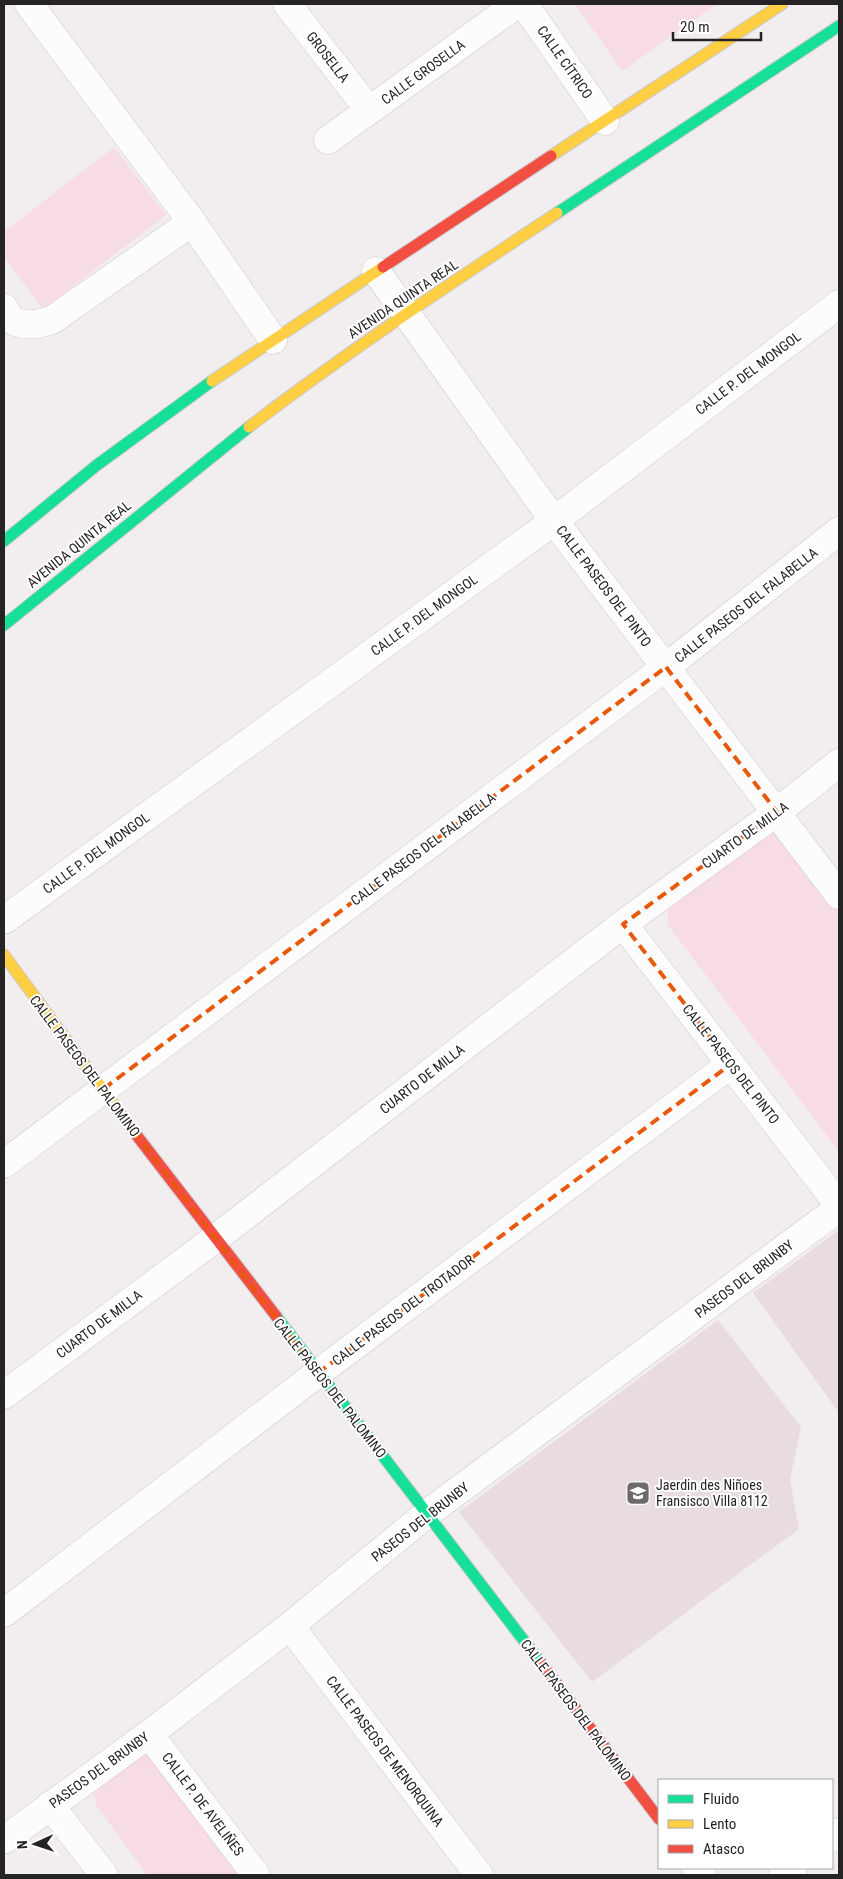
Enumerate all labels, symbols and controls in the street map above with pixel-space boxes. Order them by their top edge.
scale bar [673,10,760,42]
text: 20 m [680,18,710,36]
street label: CALLE CÍTRICO [534,22,597,102]
street label: GROSELLA [303,28,353,86]
street label: CALLE GROSELLA [378,36,468,108]
street label: AVENIDA QUINTA REAL [345,256,461,342]
street label: CALLE P. DEL MONGOL [692,328,804,418]
street label: AVENIDA QUINTA REAL [24,497,134,591]
street label: CALLE PASEOS DEL PINTO [553,522,655,650]
street label: CALLE PASEOS DEL FALABELLA [671,544,821,666]
street label: CALLE P. DEL MONGOL [368,571,481,659]
street label: CALLE PASEOS DEL FALABELLA [348,789,498,909]
street label: CUARTO DE MILLA [699,798,791,872]
street label: CALLE P. DEL MONGOL [40,809,153,897]
street label: CALLE PASEOS DEL PALOMINO [27,992,143,1140]
street label: CALLE PASEOS DEL PINTO [679,1001,783,1127]
street label: CUARTO DE MILLA [376,1041,468,1117]
street label: PASEOS DEL BRUNBY [692,1236,797,1321]
street label: CALLE PASEOS DEL TROTADOR [329,1251,478,1369]
street label: CUARTO DE MILLA [53,1287,145,1361]
street label: CALLE PASEOS DEL PALOMINO [270,1315,390,1461]
place label: Jaerdin des Niñoes Fransisco Villa 8112 [656,1477,768,1509]
street label: PASEOS DEL BRUNBY [368,1479,472,1565]
school or university icon: Jaerdin des Niñoes Fransisco Villa 8112 [625,1480,651,1506]
street label: CALLE PASEOS DEL PALOMINO [518,1636,634,1784]
street label: CALLE PASEOS DE MENORQUINA [323,1673,447,1829]
street label: PASEOS DEL BRUNBY [46,1728,152,1811]
street label: CALLE P. DE AVELIÑES [159,1748,248,1859]
legend [658,1779,833,1869]
text: Fluido [703,1790,739,1808]
text: Lento [703,1815,736,1833]
north arrow [10,1819,60,1869]
text: N [14,1840,30,1849]
text: Atasco [703,1840,744,1858]

